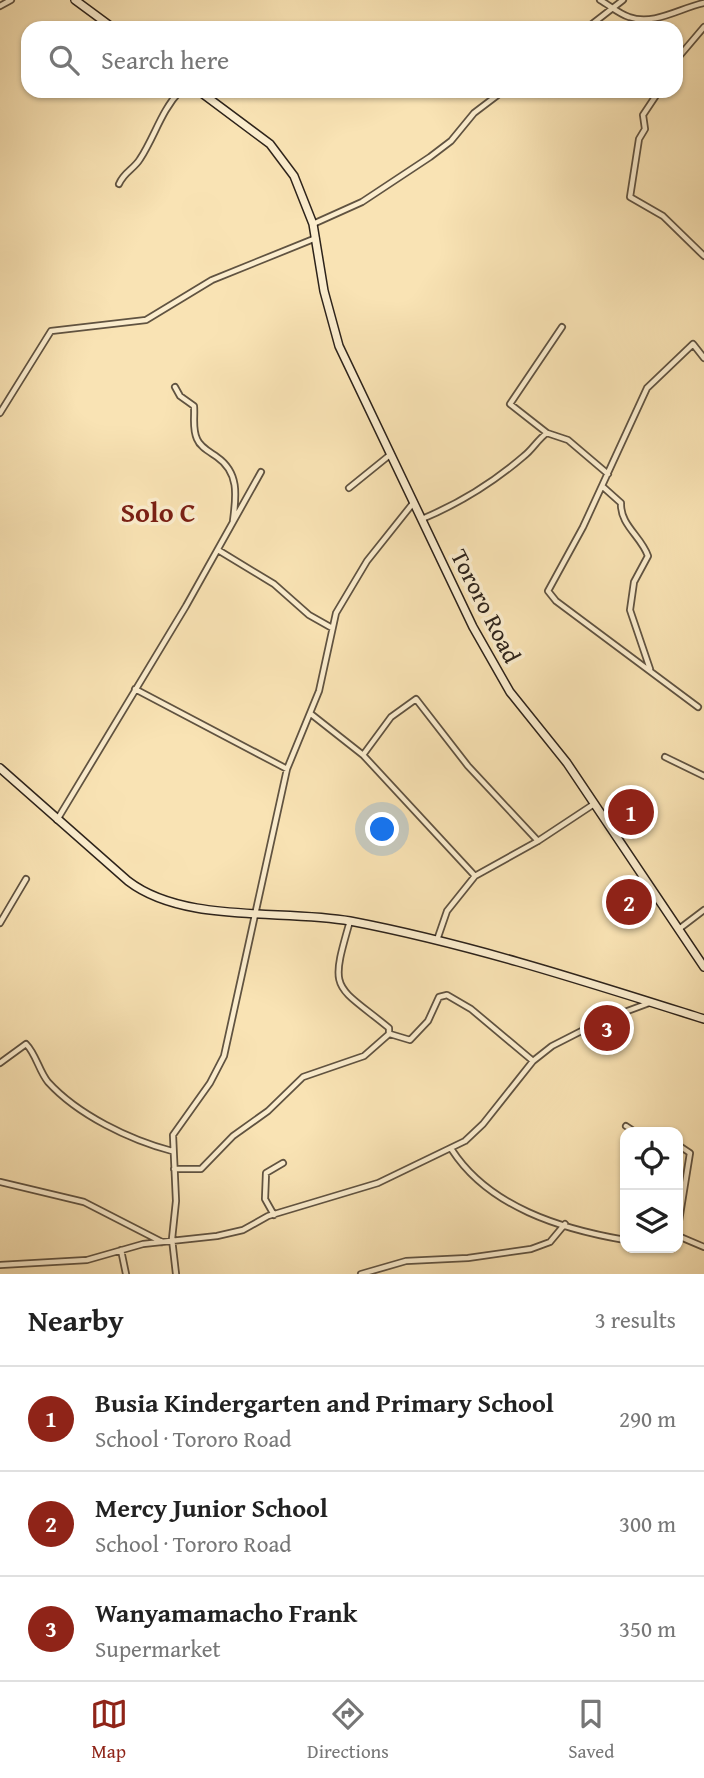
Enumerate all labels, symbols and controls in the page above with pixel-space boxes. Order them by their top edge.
search box [21,21,683,98]
text: Search here [101,40,229,79]
icon: search [45,41,83,79]
district label: Solo C [120,491,196,532]
street label: Tororo Road [442,543,530,669]
pin: 1 [608,786,654,838]
your location [365,812,399,846]
pin: 2 [606,876,652,928]
pin: 3 [584,1002,630,1054]
map controls [620,1127,683,1253]
button: locate [620,1127,683,1190]
button: layers [620,1190,683,1253]
text: Nearby [28,1298,124,1342]
text: 3 results [595,1303,676,1336]
text: Busia Kindergarten and Primary School [95,1383,554,1422]
text: 1 [45,1402,57,1435]
text: 290 m [619,1402,676,1435]
text: School · Tororo Road [95,1422,292,1455]
text: Mercy Junior School [95,1488,328,1527]
text: 2 [45,1507,57,1540]
text: 300 m [619,1507,676,1540]
text: School · Tororo Road [95,1527,292,1560]
text: Wanyamamacho Frank [95,1593,357,1632]
text: 3 [45,1612,57,1645]
text: 350 m [619,1612,676,1645]
text: Supermarket [95,1632,221,1665]
tab: Map [90,1695,128,1765]
tab: Directions [307,1695,389,1765]
tab: Saved [568,1695,614,1765]

